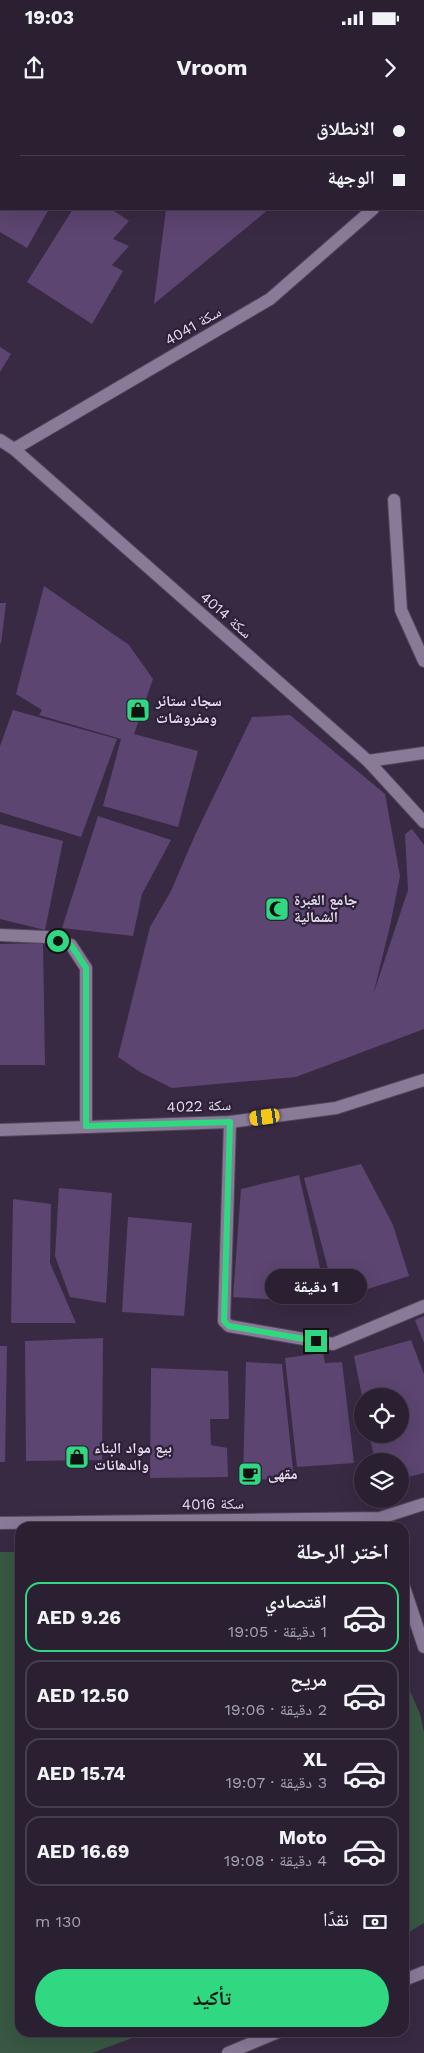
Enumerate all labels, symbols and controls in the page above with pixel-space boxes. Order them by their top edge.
text: 19:03 [25,6,74,29]
icon: share [20,54,48,82]
icon: forward [376,54,404,82]
text: Vroom [176,55,248,80]
text: الانطلاق [316,117,375,140]
text: الوجهة [327,166,375,189]
street label: سكة 4041 [162,303,224,349]
street label: سكة 4014 [197,588,255,642]
place label: سجاد ستائر ومفروشات [155,692,222,727]
shop icon: سجاد ستائر ومفروشات [125,697,151,723]
place label: جامع الغبرة الشمالية [294,891,358,926]
mosque icon: جامع الغبرة الشمالية [264,896,290,922]
route start [47,930,69,952]
street label: سكة 4022 [166,1096,232,1116]
car [249,1107,280,1127]
callout: 1 دقيقة [265,1268,367,1304]
text: 1 دقيقة [293,1277,339,1296]
route end [305,1330,327,1352]
map controls [354,1388,409,1508]
button: locate [354,1388,409,1443]
place label: بيع مواد البناء والدهانات [94,1439,172,1474]
shop icon: بيع مواد البناء والدهانات [64,1444,90,1470]
button: layers [354,1453,409,1508]
cafe icon: مقهى [237,1461,263,1487]
place label: مقهى [268,1465,298,1483]
street label: سكة 4016 [182,1494,244,1514]
text: اختر الرحلة [296,1539,389,1564]
text: اقتصادي [265,1590,327,1613]
icon: car [342,1595,387,1640]
text: AED 9.26 [37,1606,121,1629]
text: 1 دقيقة · 19:05 [228,1622,327,1641]
text: مريح [290,1668,327,1691]
icon: car [342,1673,387,1718]
text: AED 12.50 [37,1684,129,1707]
text: 2 دقيقة · 19:06 [225,1700,327,1719]
text: XL [303,1748,327,1771]
icon: car [342,1751,387,1796]
text: AED 15.74 [37,1762,126,1785]
text: 3 دقيقة · 19:07 [226,1773,327,1792]
text: Moto [279,1826,327,1849]
icon: car [342,1829,387,1874]
text: AED 16.69 [37,1840,129,1863]
text: 4 دقيقة · 19:08 [224,1851,327,1870]
text: نقدًا [323,1908,349,1931]
icon: cash [361,1908,389,1936]
text: 130 m [35,1912,81,1931]
button: تأكيد [35,1969,389,2027]

